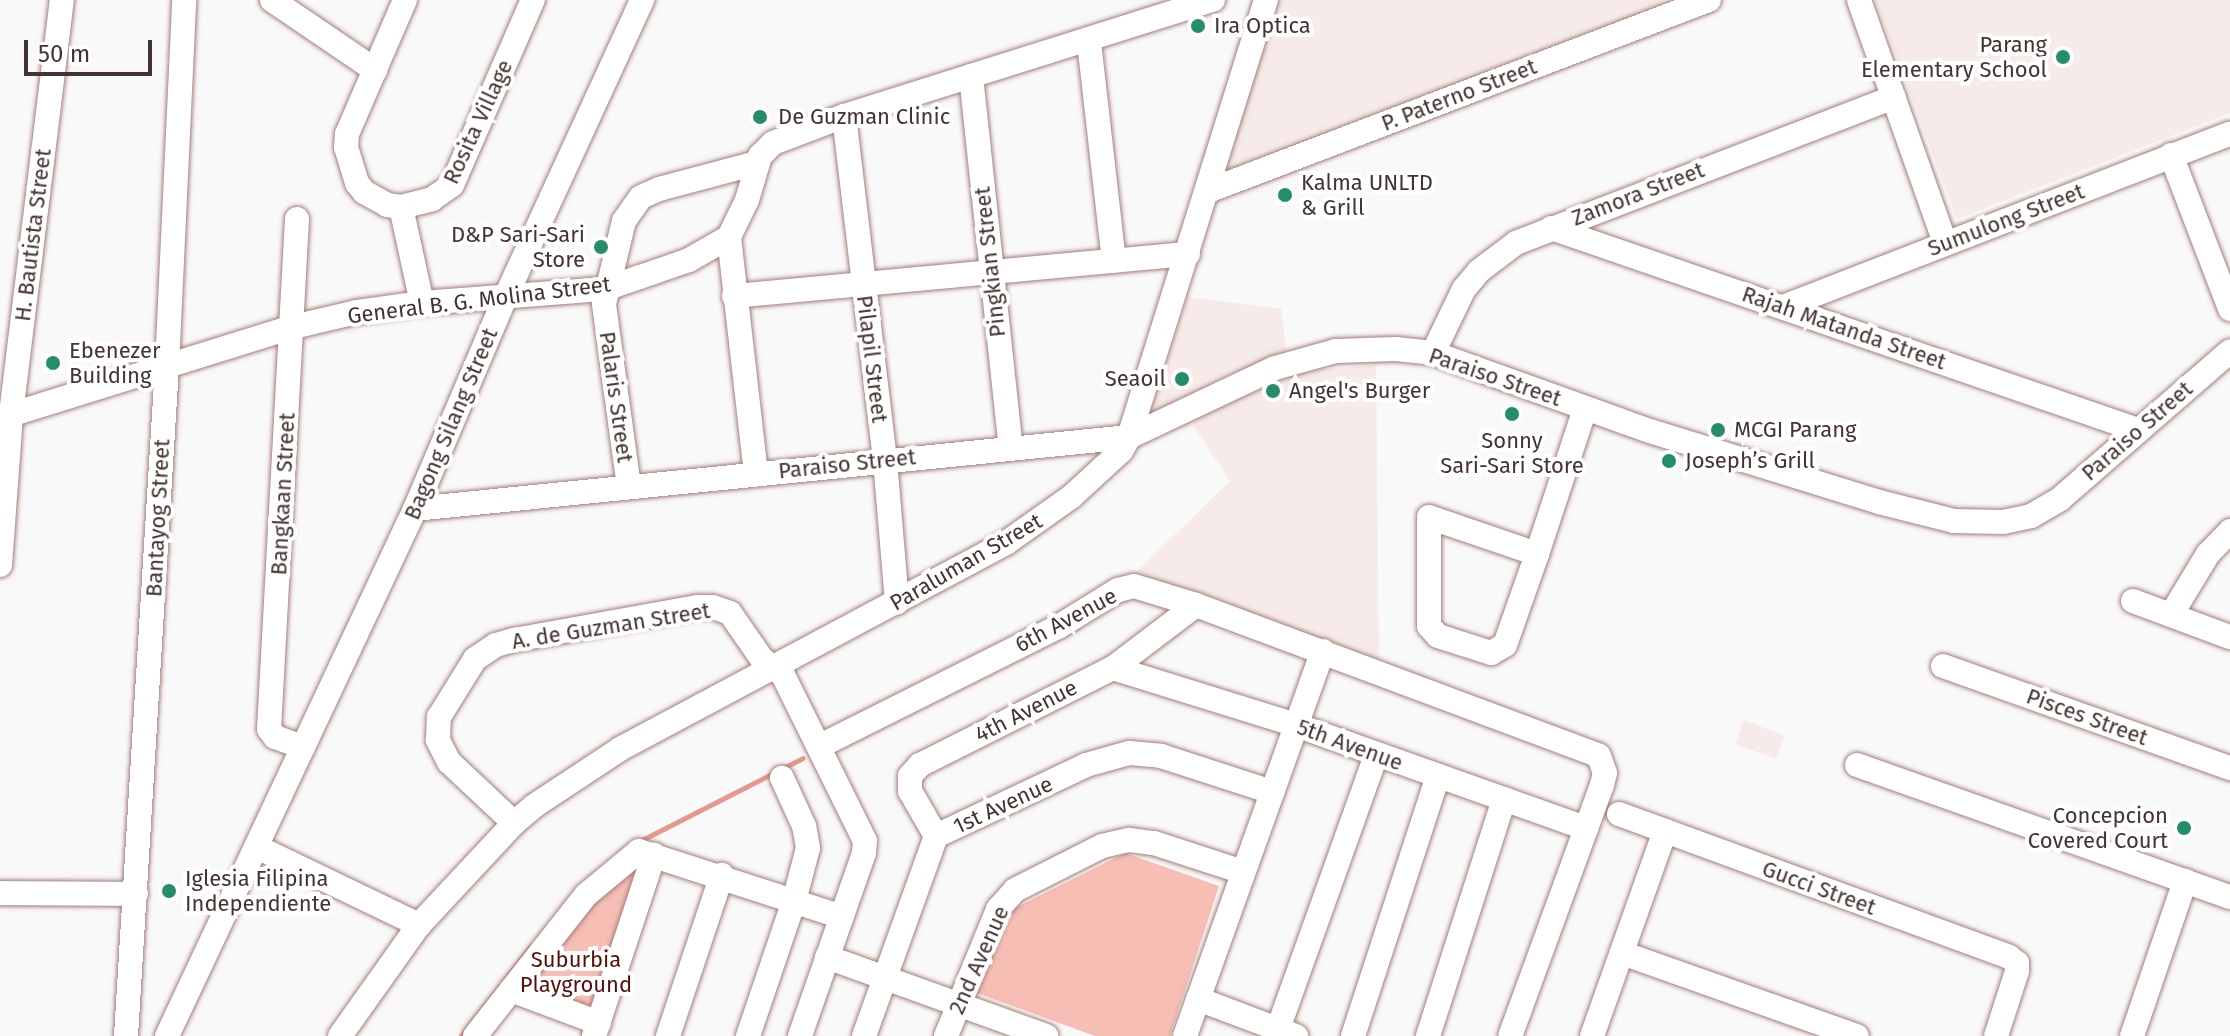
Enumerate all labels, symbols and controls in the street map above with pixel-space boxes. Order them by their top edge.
place label: Ira Optica [1214,13,1311,39]
marker: Ira Optica [1189,17,1207,35]
scale bar [28,24,156,74]
place label: Parang Elementary School [1861,31,2047,82]
text: 50 m [38,40,90,68]
marker: Parang Elementary School [2054,48,2072,66]
street label: P. Paterno Street [1378,53,1540,137]
street label: Rosita Village [438,56,518,188]
place label: De Guzman Clinic [778,104,950,130]
marker: De Guzman Clinic [749,106,771,128]
street label: H. Bautista Street [9,147,57,323]
street label: Zamora Street [1568,157,1708,231]
place label: Kalma UNLTD & Grill [1301,169,1433,220]
street label: Sumulong Street [1924,178,2088,262]
street label: Pingkian Street [969,185,1011,339]
marker: Kalma UNLTD & Grill [1276,186,1294,204]
place label: D&P Sari-Sari Store [451,221,585,272]
marker: D&P Sari-Sari Store [592,238,610,256]
street label: General B. G. Molina Street [346,271,612,329]
street label: Rajah Matanda Street [1739,281,1949,375]
street label: Pilapil Street [851,294,893,424]
street label: Bagong Silang Street [399,324,503,524]
street label: Palaris Street [594,330,638,464]
place label: Ebenezer Building [69,337,160,388]
street label: Paraiso Street [1425,342,1565,412]
marker: Ebenezer Building [44,354,62,372]
place label: Seaoil [1105,366,1166,392]
marker: Seaoil [1173,370,1191,388]
street label: Paraiso Street [2076,376,2198,486]
place label: Angel's Burger [1289,378,1430,404]
marker: Angel's Burger [1264,382,1282,400]
marker: Sonny Sari-Sari Store [1503,405,1521,423]
street label: Bangkaan Street [266,412,300,576]
place label: MCGI Parang [1734,417,1857,443]
marker: MCGI Parang [1709,421,1727,439]
place label: Sonny Sari-Sari Store [1440,427,1584,478]
street label: Bantayog Street [141,438,175,598]
street label: Paraiso Street [777,444,917,484]
place label: Joseph’s Grill [1685,448,1815,474]
marker: Joseph’s Grill [1660,452,1678,470]
street label: Paraluman Street [885,508,1047,616]
street label: 6th Avenue [1011,582,1121,658]
street label: A. de Guzman Street [510,597,712,655]
street label: 4th Avenue [970,674,1082,748]
street label: Pisces Street [2023,683,2151,751]
street label: 5th Avenue [1294,714,1406,776]
street label: 1st Avenue [949,771,1057,839]
place label: Concepcion Covered Court [2028,802,2168,854]
marker: Concepcion Covered Court [2175,819,2193,837]
street label: Gucci Street [1759,855,1879,921]
place label: Iglesia Filipina Independiente [185,865,331,916]
marker: Iglesia Filipina Independiente [160,882,178,900]
street label: 2nd Avenue [943,902,1015,1018]
park label: Suburbia Playground [520,946,632,998]

